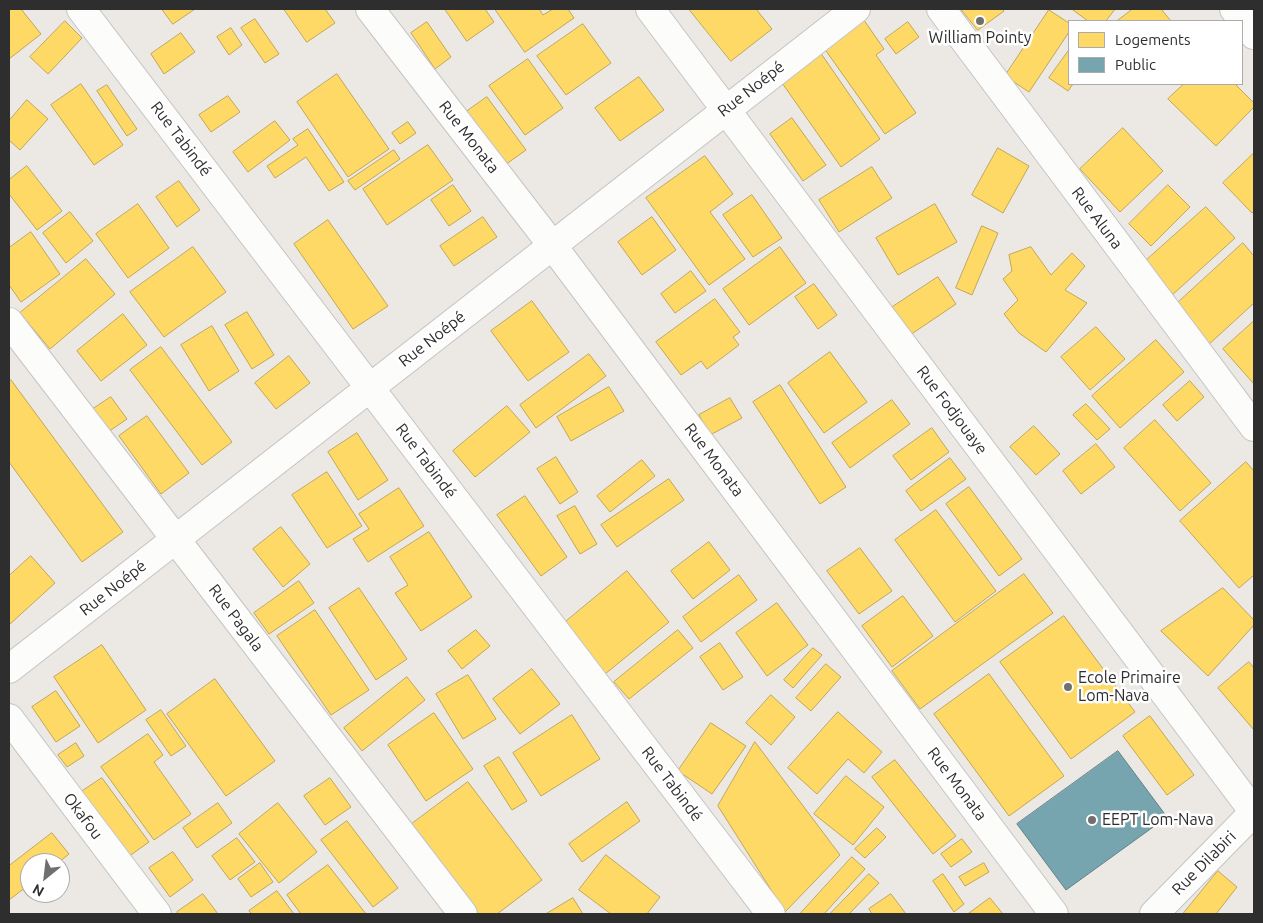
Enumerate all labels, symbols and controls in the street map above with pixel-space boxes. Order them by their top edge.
marker: William Pointy [974,15,986,27]
legend [1068,20,1243,85]
place label: William Pointy [929,28,1031,48]
text: Logements [1115,31,1191,48]
text: Public [1115,56,1156,73]
street label: Rue Noépé [714,57,788,121]
street label: Rue Monata [435,97,503,177]
street label: Rue Tabindé [147,98,215,180]
street label: Rue Aluna [1067,183,1127,253]
street label: Rue Noépé [395,307,469,371]
street label: Rue Fodjouaye [912,362,992,458]
street label: Rue Tabindé [392,420,460,502]
street label: Rue Monata [680,420,748,500]
street label: Rue Noépé [76,556,150,620]
street label: Rue Pagala [205,581,267,655]
place label: Ecole Primaire Lom-Nava [1078,668,1181,706]
marker: Ecole Primaire Lom-Nava [1062,681,1074,693]
street label: Rue Tabindé [638,743,706,825]
street label: Rue Monata [923,744,991,824]
street label: Okafou [59,789,107,843]
place label: EEPT Lom-Nava [1102,810,1214,830]
marker: EEPT Lom-Nava [1086,814,1098,826]
street label: Rue Dilabiri [1168,827,1240,899]
north arrow [20,853,70,903]
text: N [30,881,47,900]

